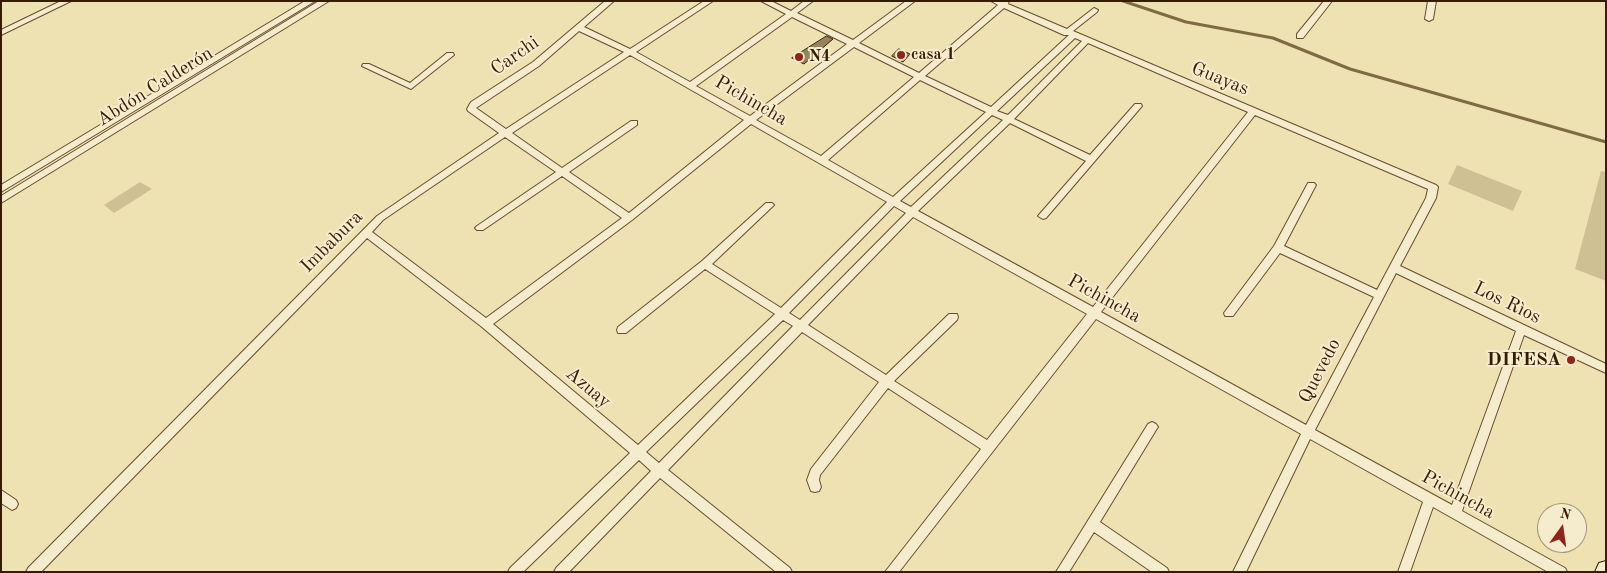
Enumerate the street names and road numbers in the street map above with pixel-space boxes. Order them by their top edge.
street label: Carchi [486,31,544,81]
street label: Abdón Calderón [93,42,217,132]
street label: Guayas [1188,57,1252,101]
street label: Pichincha [711,71,791,131]
street label: Imbabura [296,206,368,278]
street label: Pichincha [1063,270,1145,328]
street label: Los Rìos [1470,277,1544,329]
street label: Quevedo [1294,335,1346,407]
street label: Azuay [561,362,615,414]
street label: Pichincha [1417,466,1499,524]

